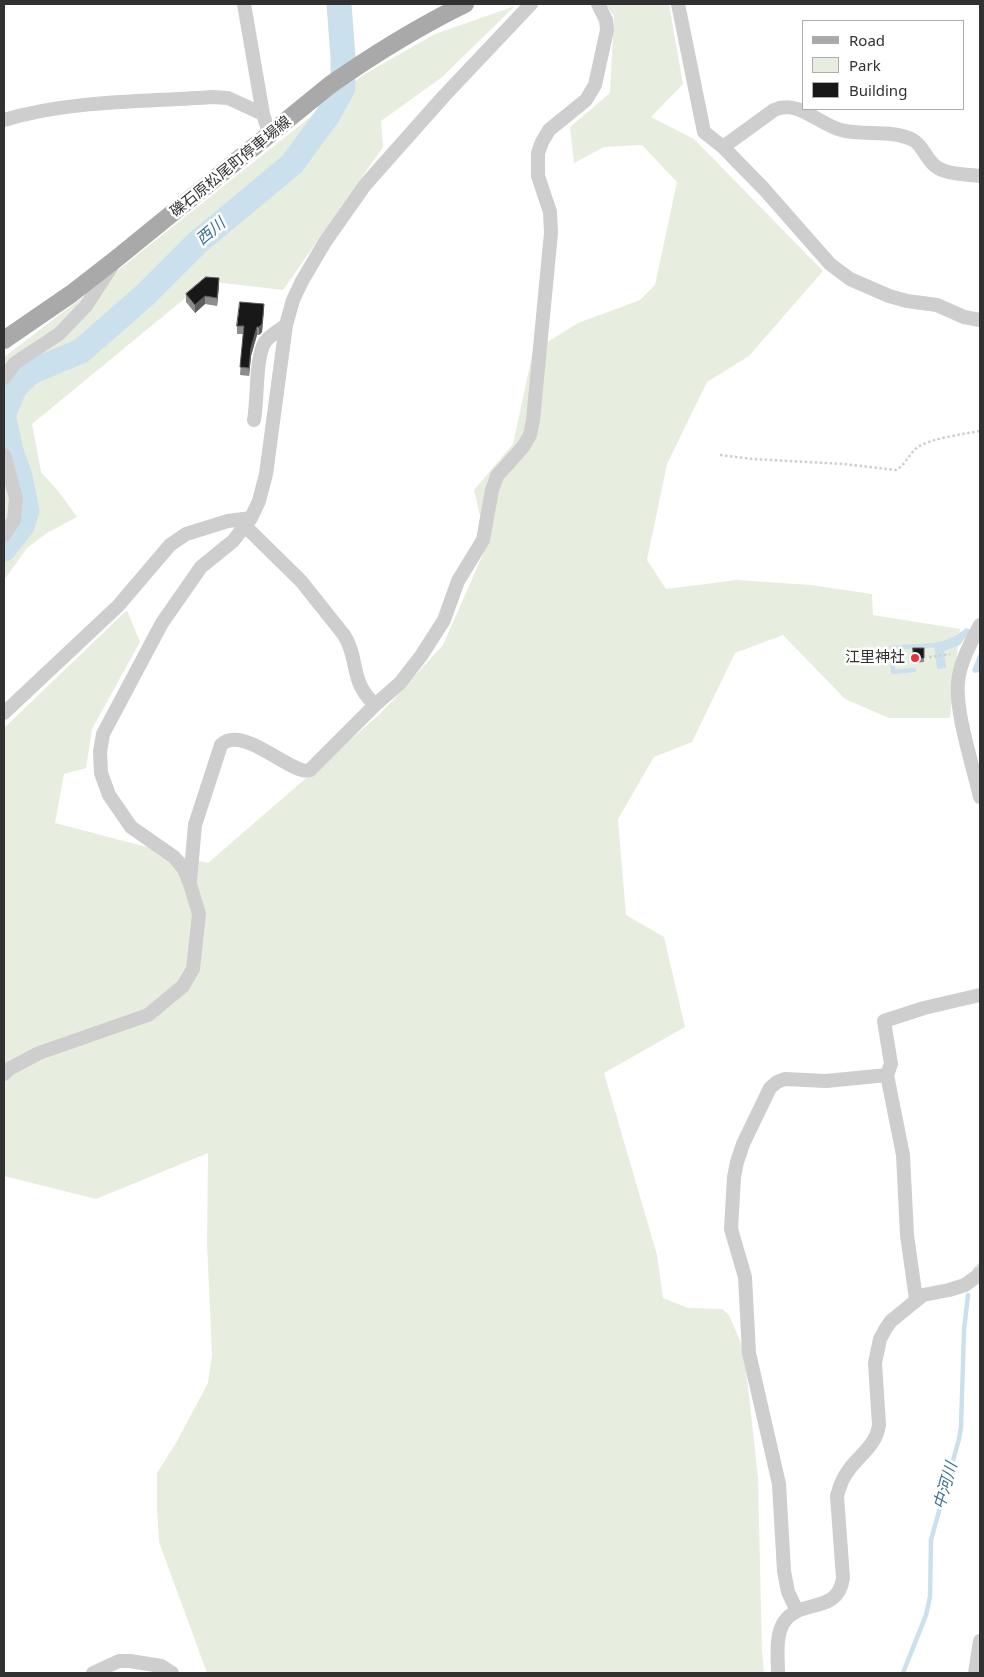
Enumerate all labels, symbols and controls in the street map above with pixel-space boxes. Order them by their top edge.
legend [802,20,964,110]
text: Road [849,30,885,50]
text: Park [849,55,881,75]
text: Building [849,80,907,100]
street label: 礫石原松尾町停車場線 [167,113,295,221]
water label: 西川 [193,214,229,250]
place label: 江里神社 [845,649,905,667]
marker: 江里神社 [909,652,921,664]
water label: 中河川 [930,1460,962,1512]

